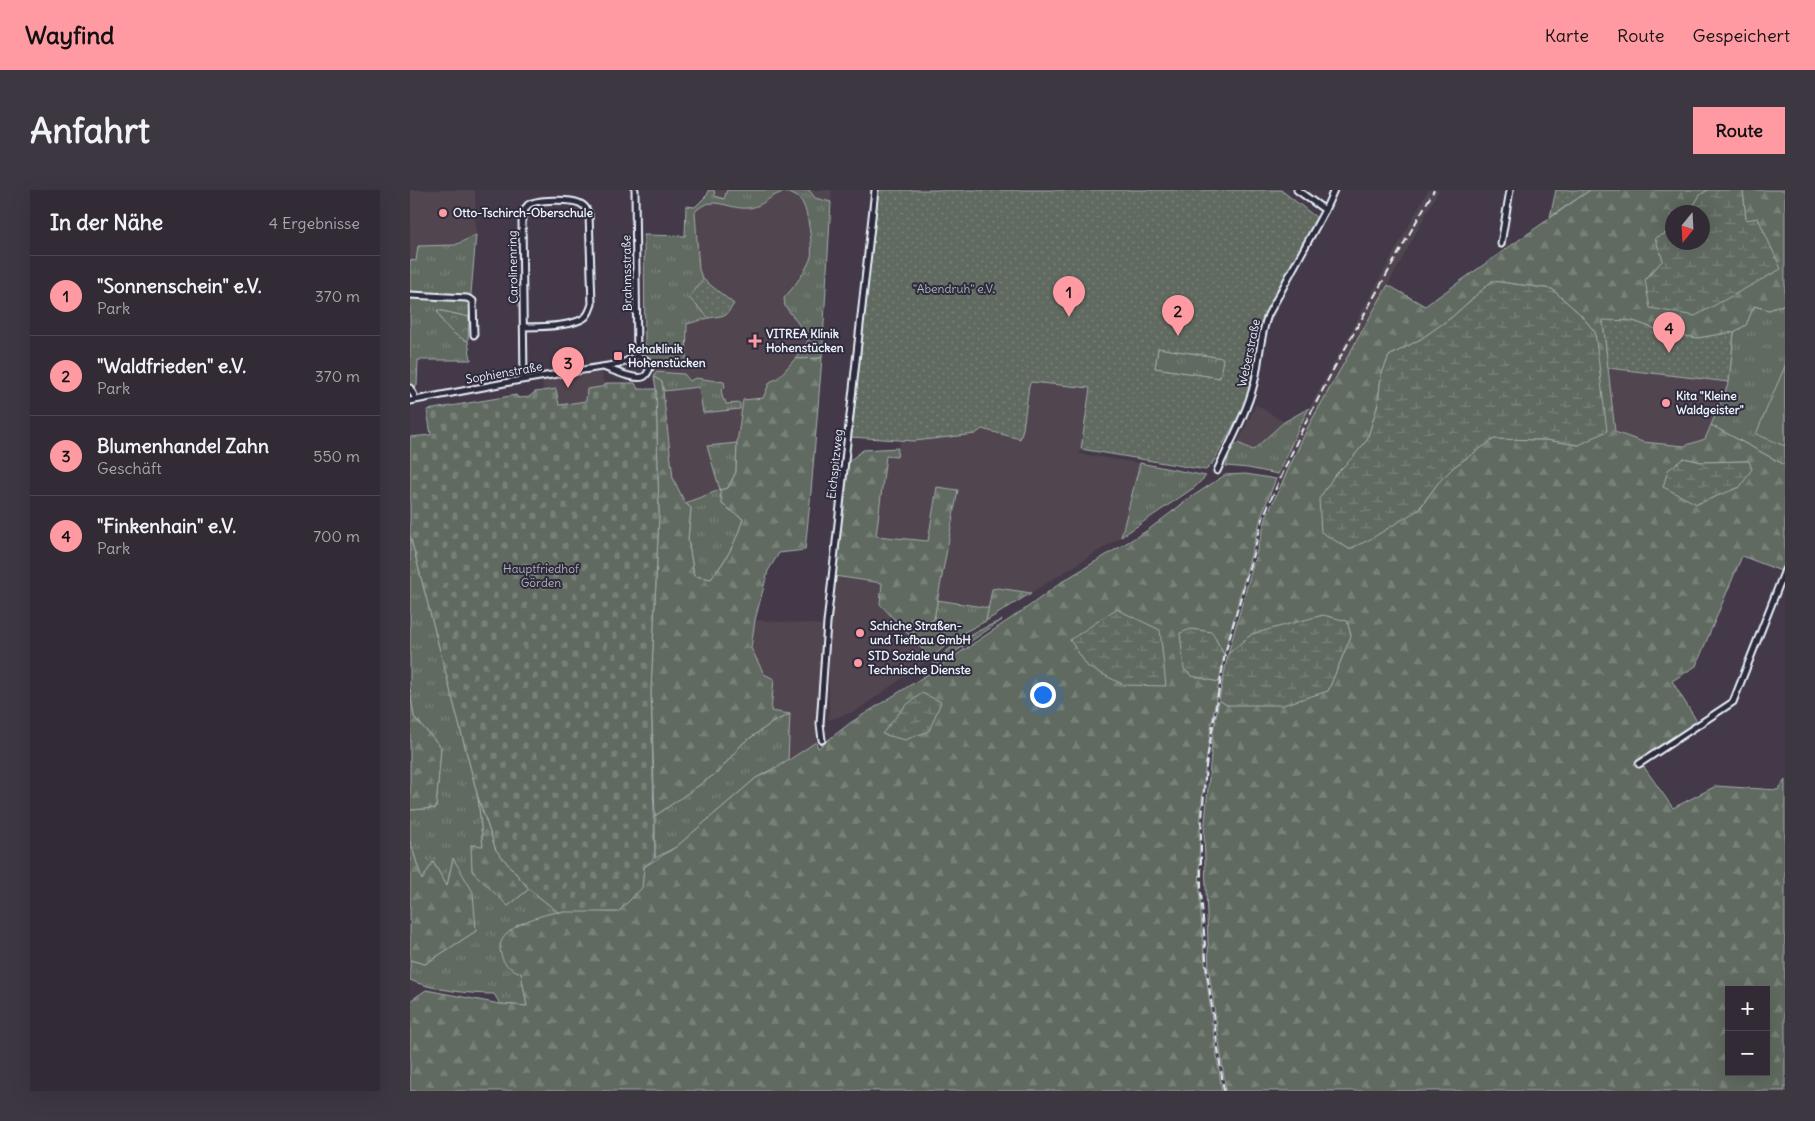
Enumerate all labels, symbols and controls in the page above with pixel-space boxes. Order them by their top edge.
text: Wayfind [25,20,114,50]
text: Karte [1545,24,1589,47]
text: Route [1617,24,1664,47]
text: Gespeichert [1692,24,1790,47]
button: Route [1693,107,1785,154]
text: Anfahrt [30,108,150,152]
place label: Otto-Tschirch-Oberschule [453,205,593,220]
north arrow [1665,205,1710,250]
marker: Otto-Tschirch-Oberschule [437,207,449,219]
text: In der Nähe [50,209,163,236]
text: 4 Ergebnisse [269,213,360,233]
street label: Carolinenring [504,230,521,304]
street label: Brahmsstraße [618,235,635,311]
text: "Sonnenschein" e.V. [97,274,262,298]
pin: 1 [1053,276,1085,317]
park label: "Abendruh" e.V. [913,281,995,296]
text: 1 [63,286,69,306]
text: 370 m [315,286,360,306]
pin: 2 [1162,295,1194,336]
text: Park [97,298,130,318]
pin: 4 [1653,312,1685,353]
street label: Weberstraße [1234,318,1263,388]
place label: VITREA Klinik Hohenstücken [766,326,844,355]
marker: VITREA Klinik Hohenstücken [748,334,762,348]
place label: Rehaklinik Hohenstücken [628,341,706,370]
pin: 3 [552,347,584,388]
marker: Rehaklinik Hohenstücken [612,350,624,362]
text: "Waldfrieden" e.V. [97,354,246,378]
street label: Sophienstraße [464,358,543,387]
text: 2 [62,366,70,386]
text: 370 m [315,366,360,386]
text: Park [97,378,130,398]
place label: Kita "Kleine Waldgeister" [1676,388,1744,418]
marker: Kita "Kleine Waldgeister" [1660,397,1672,409]
street label: Eichspitzweg [823,428,846,500]
text: Blumenhandel Zahn [97,434,269,458]
text: 3 [61,446,71,466]
text: 550 m [313,446,360,466]
text: Geschäft [97,458,162,478]
text: "Finkenhain" e.V. [97,514,236,538]
text: 4 [61,526,71,546]
text: 700 m [313,526,360,546]
text: Park [97,538,130,558]
park label: Hauptfriedhof Görden [503,561,580,590]
place label: Schiche Straßen- und Tiefbau GmbH [870,618,971,647]
marker: Schiche Straßen- und Tiefbau GmbH [854,627,866,639]
place label: STD Soziale und Technische Dienste [868,648,971,677]
marker: STD Soziale und Technische Dienste [852,657,864,669]
your location [1030,682,1056,708]
map controls [1725,986,1770,1076]
button: + [1725,986,1770,1031]
button: − [1725,1031,1770,1076]

